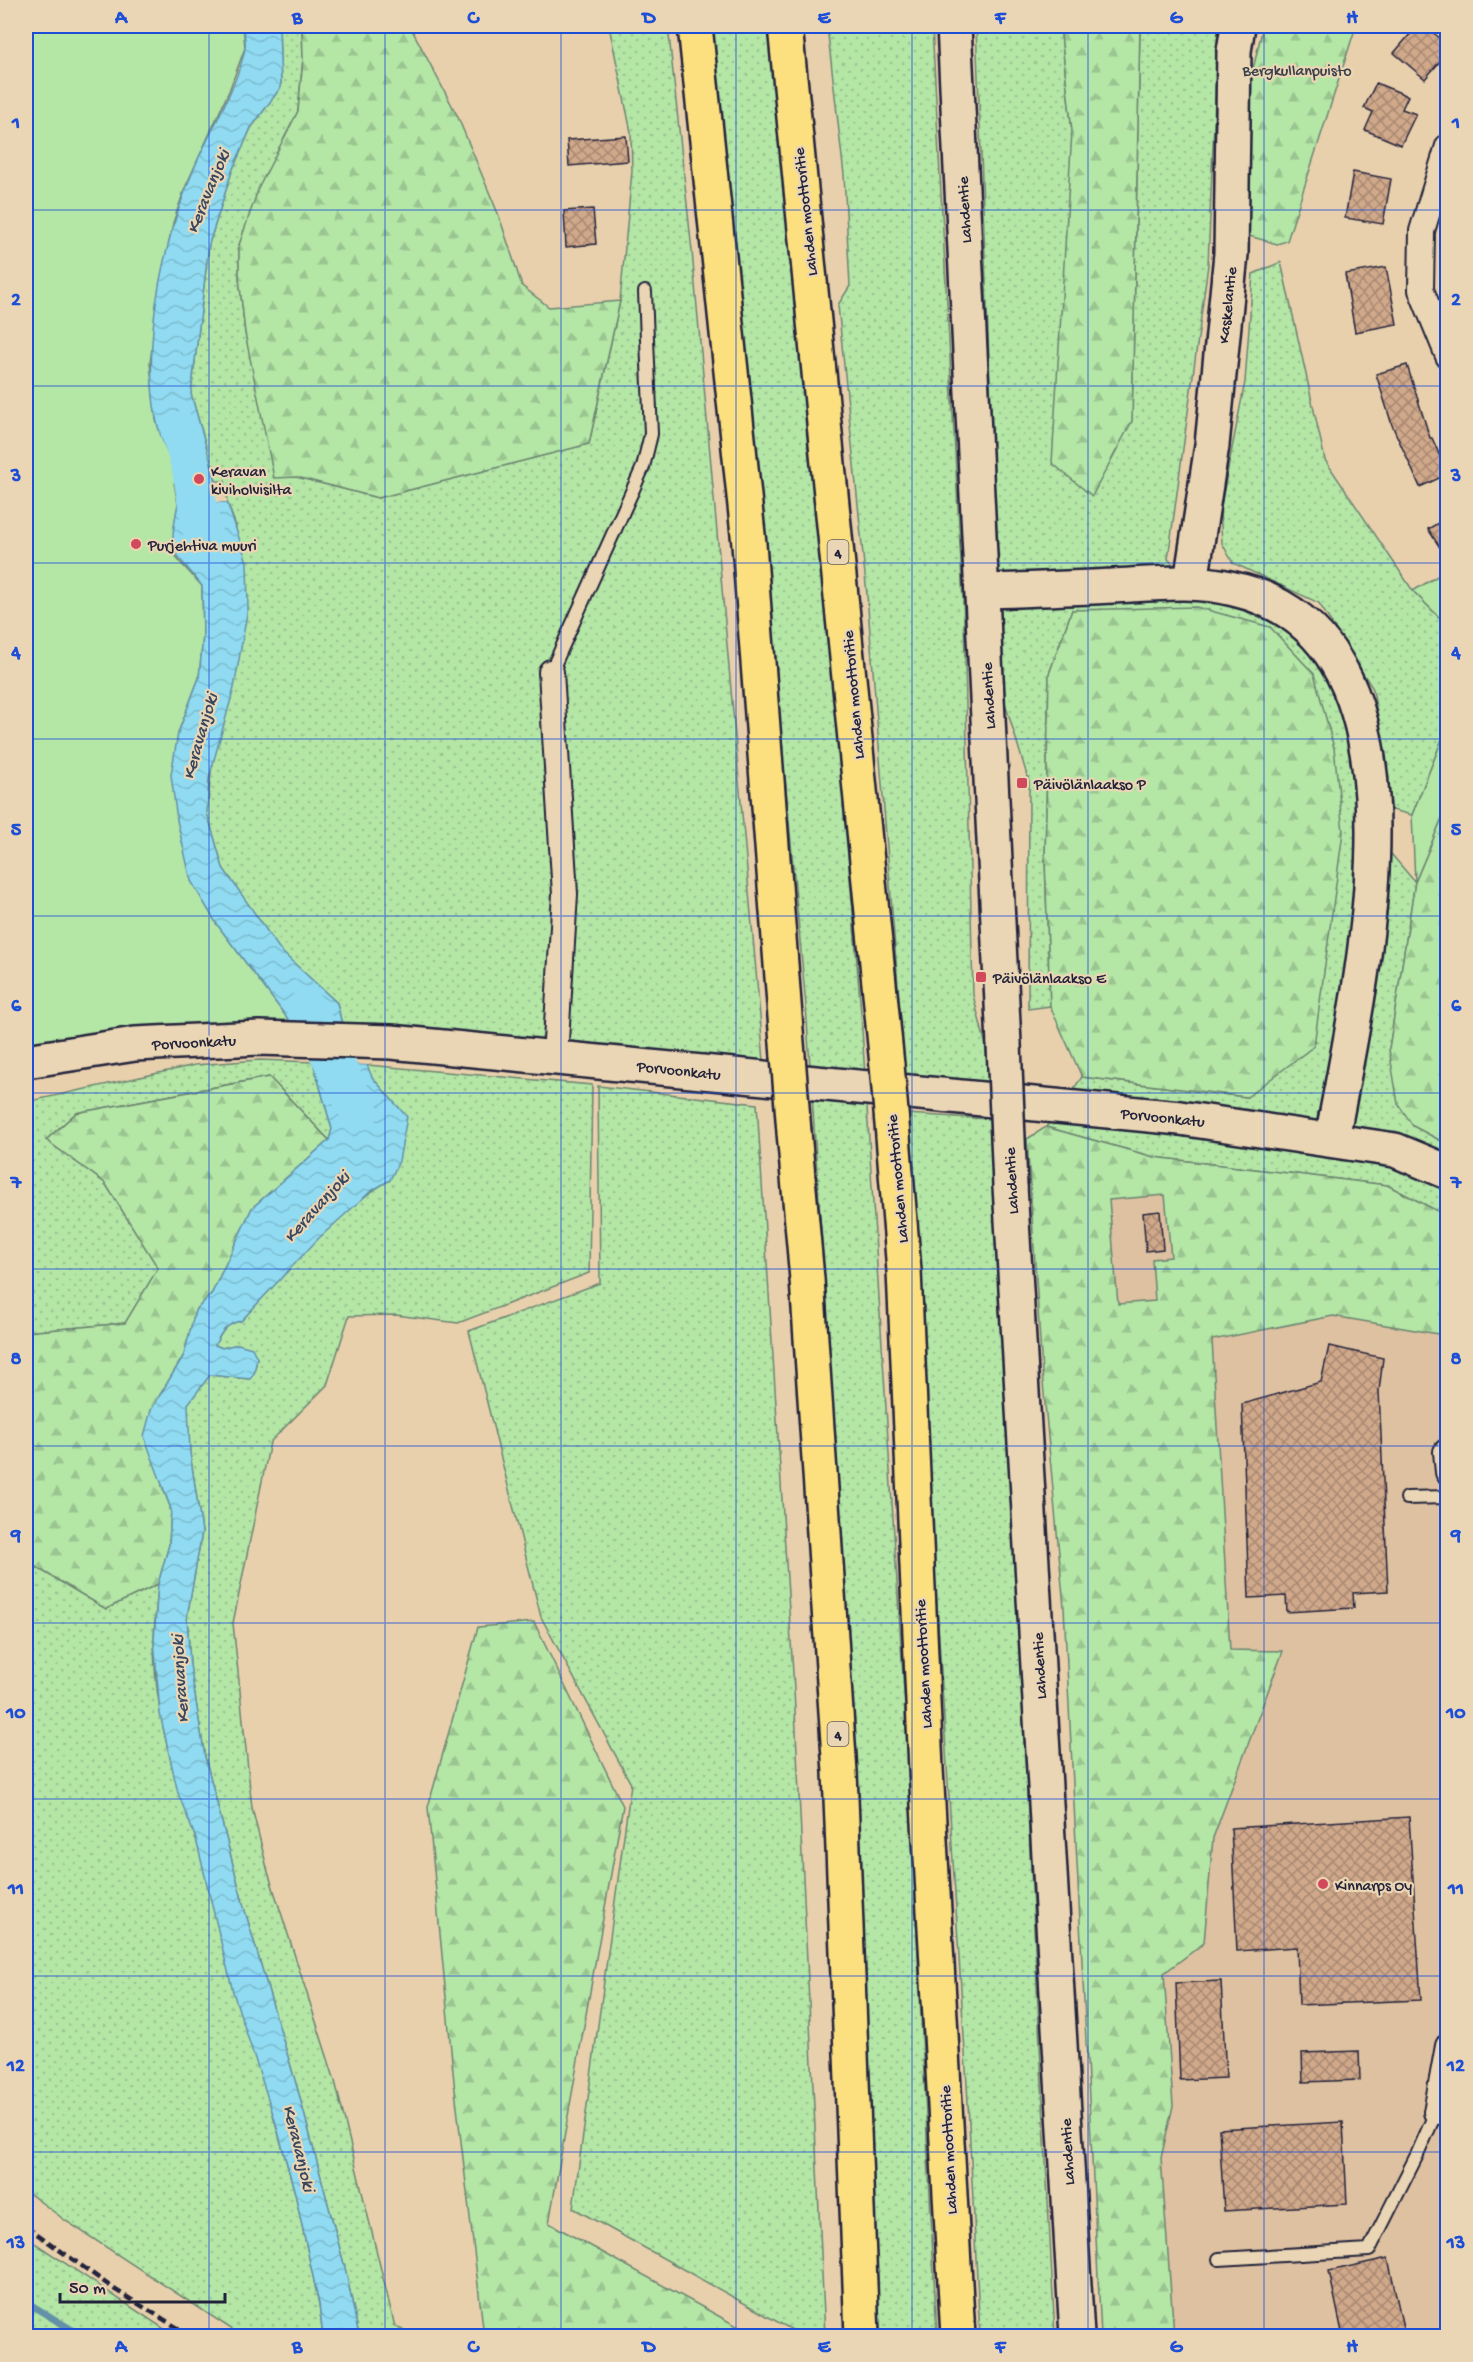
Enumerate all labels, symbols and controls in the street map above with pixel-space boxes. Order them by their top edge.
text: A [114,8,129,31]
text: B [291,8,303,31]
text: C [467,8,481,31]
text: D [640,8,656,31]
text: E [818,8,832,31]
text: F [994,8,1007,31]
text: G [1170,8,1184,31]
text: H [1346,8,1358,31]
park label: Bergkullanpuisto [1242,63,1351,82]
text: 1 [11,113,20,136]
text: 1 [1451,113,1460,136]
water label: Keravanjoki [183,145,236,237]
street label: Lahden moottoritie [791,146,824,277]
street label: Lahdentie [955,175,978,244]
street label: Kaskelantie [1216,265,1243,345]
text: 2 [11,290,21,313]
text: 2 [1451,290,1461,313]
place label: Keravan kiviholvisilta [211,464,292,501]
text: 3 [10,466,21,489]
text: 3 [1450,466,1461,489]
marker: Keravan kiviholvisilta [192,472,206,486]
marker: Purjehtiva muuri [129,537,143,551]
place label: Purjehtiva muuri [147,538,257,557]
road number: 4 [828,540,848,564]
street label: Lahden moottoritie [840,629,871,760]
text: 4 [10,643,21,666]
text: 4 [1450,643,1461,666]
street label: Lahdentie [979,661,1002,730]
water label: Keravanjoki [179,689,224,782]
marker: Päivölänlaakso P [1015,776,1029,790]
place label: Päivölänlaakso P [1033,777,1146,796]
text: 5 [11,820,22,843]
text: 5 [1451,820,1462,843]
marker: Päivölänlaakso E [974,970,988,984]
place label: Päivölänlaakso E [992,971,1107,990]
text: 6 [11,996,22,1019]
text: 6 [1451,996,1462,1019]
street label: Porvoonkatu [151,1033,237,1056]
street label: Porvoonkatu [635,1059,722,1086]
street label: Porvoonkatu [1119,1106,1206,1133]
street label: Lahden moottoritie [884,1113,915,1244]
street label: Lahdentie [1002,1146,1025,1215]
water label: Keravanjoki [280,1166,357,1248]
text: 7 [10,1173,23,1196]
text: 7 [1450,1173,1463,1196]
text: 8 [11,1349,22,1372]
text: 8 [1451,1349,1462,1372]
text: 9 [10,1526,21,1549]
text: 9 [1450,1526,1461,1549]
street label: Lahden moottoritie [913,1598,938,1729]
street label: Lahdentie [1030,1631,1053,1700]
water label: Keravanjoki [168,1632,195,1724]
text: 10 [5,1703,26,1726]
text: 10 [1445,1703,1466,1726]
road number: 4 [828,1722,848,1746]
marker: Kinnarps Oy [1316,1877,1330,1891]
place label: Kinnarps Oy [1335,1878,1412,1897]
text: 11 [7,1879,24,1902]
text: 11 [1447,1879,1464,1902]
text: 12 [6,2056,25,2079]
text: 12 [1446,2056,1465,2079]
street label: Lahden moottoritie [938,2084,963,2215]
water label: Keravanjoki [277,2103,319,2196]
street label: Lahdentie [1058,2117,1081,2186]
text: 13 [6,2233,25,2256]
text: 13 [1446,2233,1465,2256]
scale bar [60,2266,225,2304]
text: 50 m [69,2279,106,2300]
text: A [114,2337,129,2360]
text: B [291,2337,303,2360]
text: C [467,2337,481,2360]
text: D [640,2337,656,2360]
text: E [818,2337,832,2360]
text: F [994,2337,1007,2360]
text: G [1170,2337,1184,2360]
text: H [1346,2337,1358,2360]

